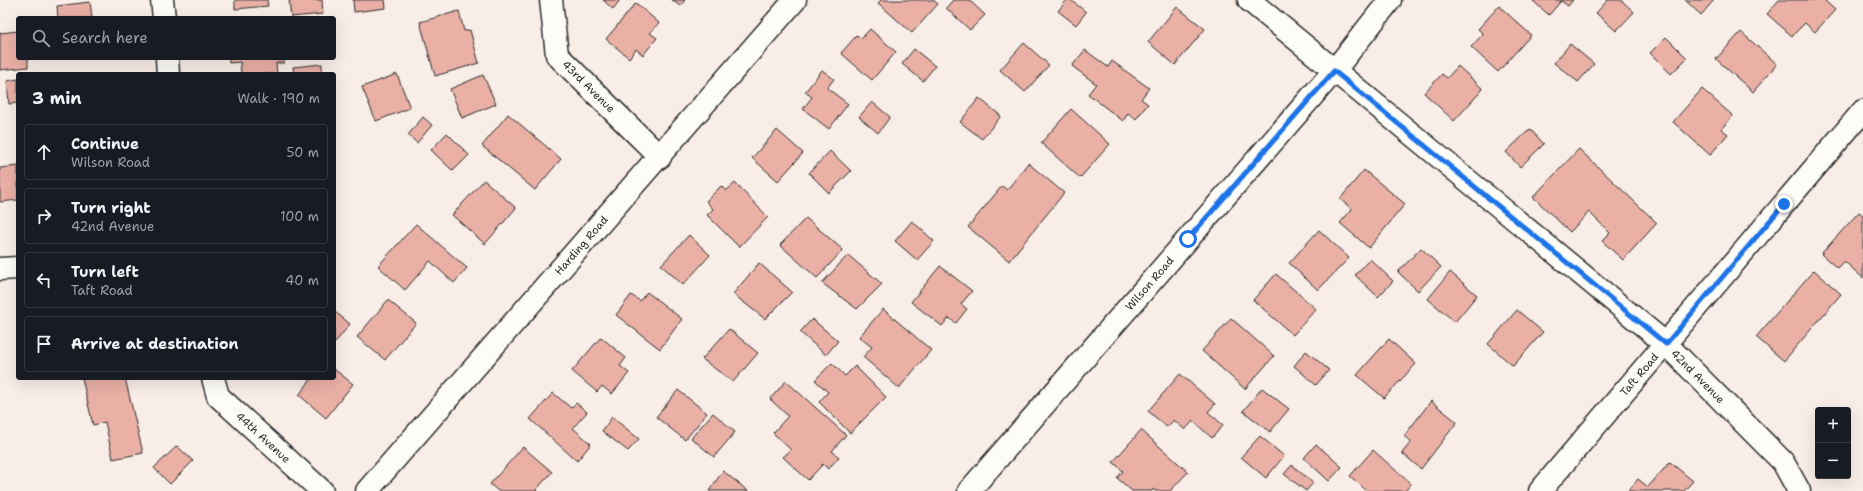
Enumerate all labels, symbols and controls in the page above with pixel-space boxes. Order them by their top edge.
search box [16,16,336,60]
icon: search [30,27,52,49]
text: Search here [62,28,148,48]
street label: 43rd Avenue [559,57,618,116]
text: 3 min [32,87,82,109]
text: Walk · 190 m [238,90,320,107]
text: Continue [71,134,139,154]
icon: ahead [33,141,55,163]
text: 50 m [286,144,319,161]
text: Wilson Road [71,154,150,171]
route end [1775,195,1793,213]
text: Turn right [71,198,151,218]
icon: right [33,205,55,227]
text: 100 m [280,208,319,225]
street label: Harding Road [551,212,611,278]
text: 42nd Avenue [71,218,154,235]
route start [1179,230,1197,248]
street label: Wilson Road [1122,253,1177,314]
text: Turn left [71,262,139,282]
icon: left [33,269,55,291]
text: 40 m [285,272,319,289]
text: Taft Road [71,282,133,299]
icon: arrive [33,333,55,355]
text: Arrive at destination [71,334,239,354]
street label: 42nd Avenue [1668,346,1728,407]
street label: Taft Road [1616,350,1662,399]
map controls [1815,407,1851,479]
button: + [1815,407,1851,443]
street label: 44th Avenue [233,409,294,466]
button: − [1815,443,1851,479]

